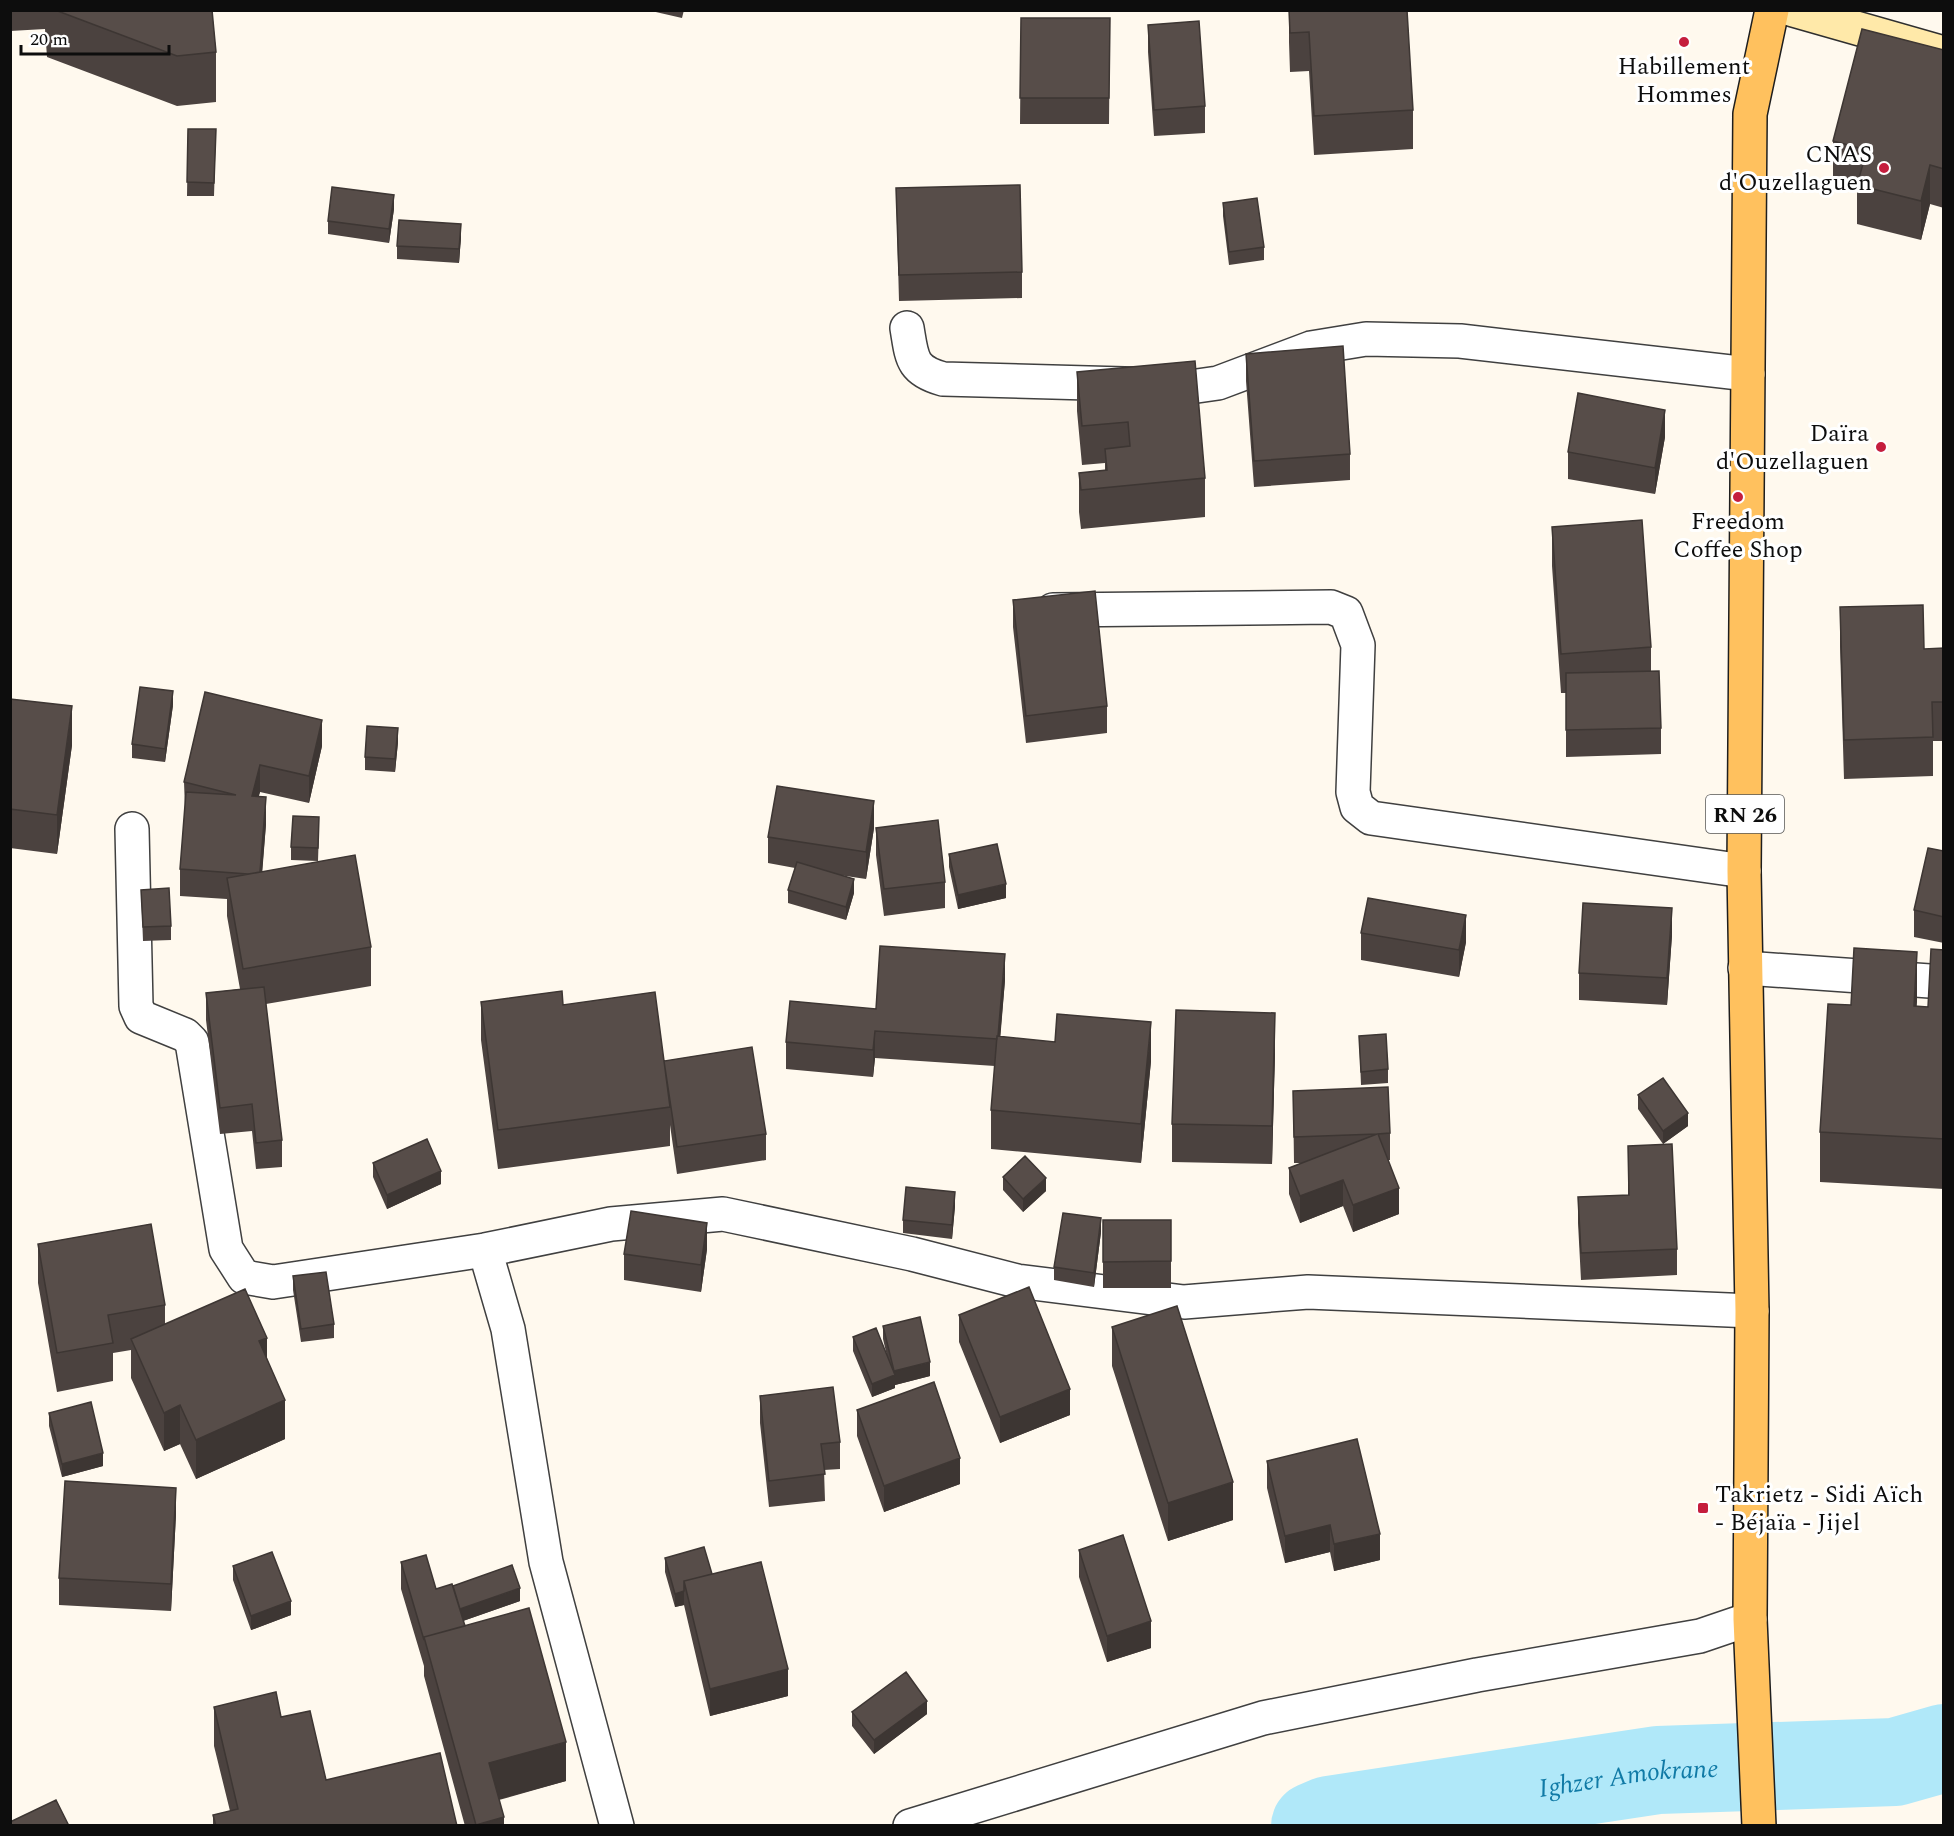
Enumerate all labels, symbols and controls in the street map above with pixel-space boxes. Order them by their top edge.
scale bar [21,18,170,56]
text: 20 m [30,26,68,53]
marker: Habillement Hommes [1677,35,1691,49]
place label: Habillement Hommes [1618,49,1750,113]
place label: CNAS d'Ouzellaguen [1719,137,1872,201]
marker: CNAS d'Ouzellaguen [1877,161,1891,175]
place label: Daïra d'Ouzellaguen [1716,416,1869,480]
marker: Daïra d'Ouzellaguen [1874,440,1888,454]
marker: Freedom Coffee Shop [1731,490,1745,504]
place label: Freedom Coffee Shop [1673,504,1803,568]
road number: RN 26 [1706,795,1784,833]
place label: Takrietz - Sidi Aïch - Béjaïa - Jijel [1715,1477,1923,1541]
marker: Takrietz - Sidi Aïch - Béjaïa - Jijel [1696,1501,1710,1515]
water label: Ighzer Amokrane [1536,1749,1719,1809]

